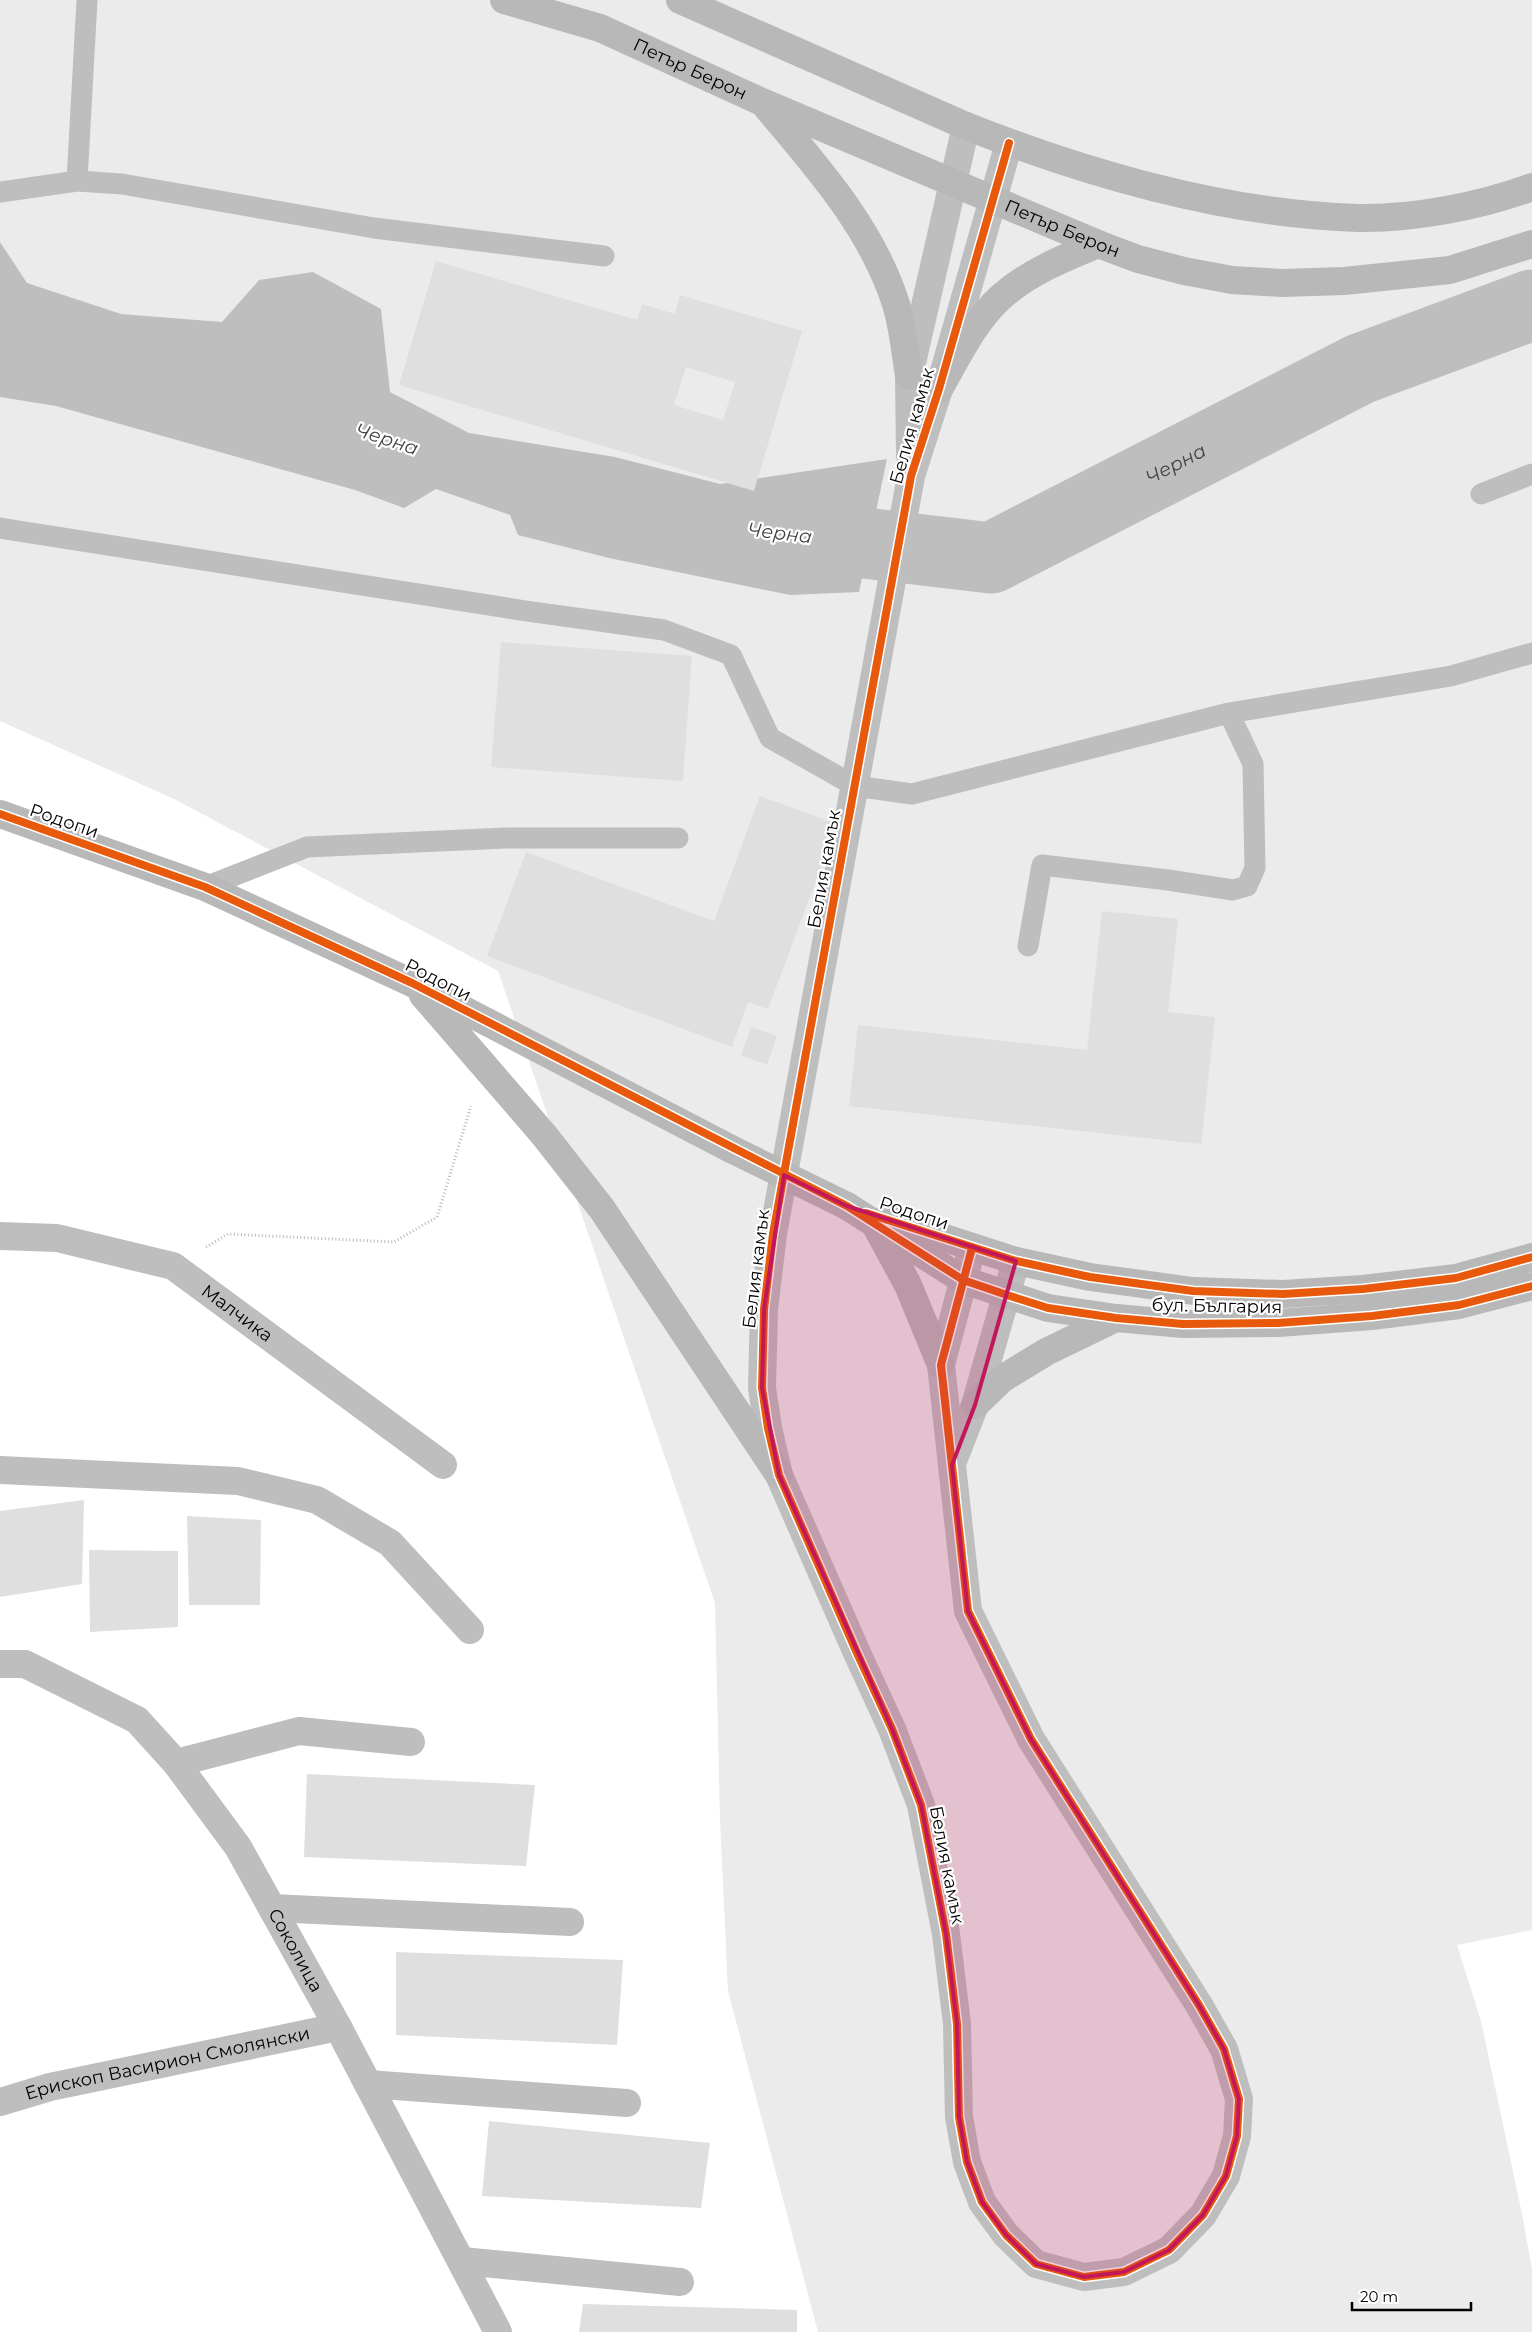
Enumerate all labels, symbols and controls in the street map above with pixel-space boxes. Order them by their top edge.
street label: Петър Берон [630,34,750,105]
street label: Петър Берон [1001,195,1123,262]
street label: Белия камък [885,365,939,487]
water label: Черна [353,418,421,460]
water label: Черна [1142,438,1210,488]
water label: Черна [746,518,814,548]
street label: Родопи [27,799,101,843]
street label: Белия камък [803,807,845,930]
street label: Родопи [401,954,475,1006]
street label: Родопи [877,1191,951,1235]
street label: Белия камък [738,1208,774,1330]
street label: Малчика [197,1280,277,1347]
street label: бул. България [1152,1294,1282,1318]
street label: Белия камък [925,1804,969,1927]
street label: Соколица [263,1905,327,1996]
street label: Ерископ Васирион Смолянски [22,2022,312,2105]
scale bar [1352,2280,1471,2312]
text: 20 m [1360,2287,1398,2306]

